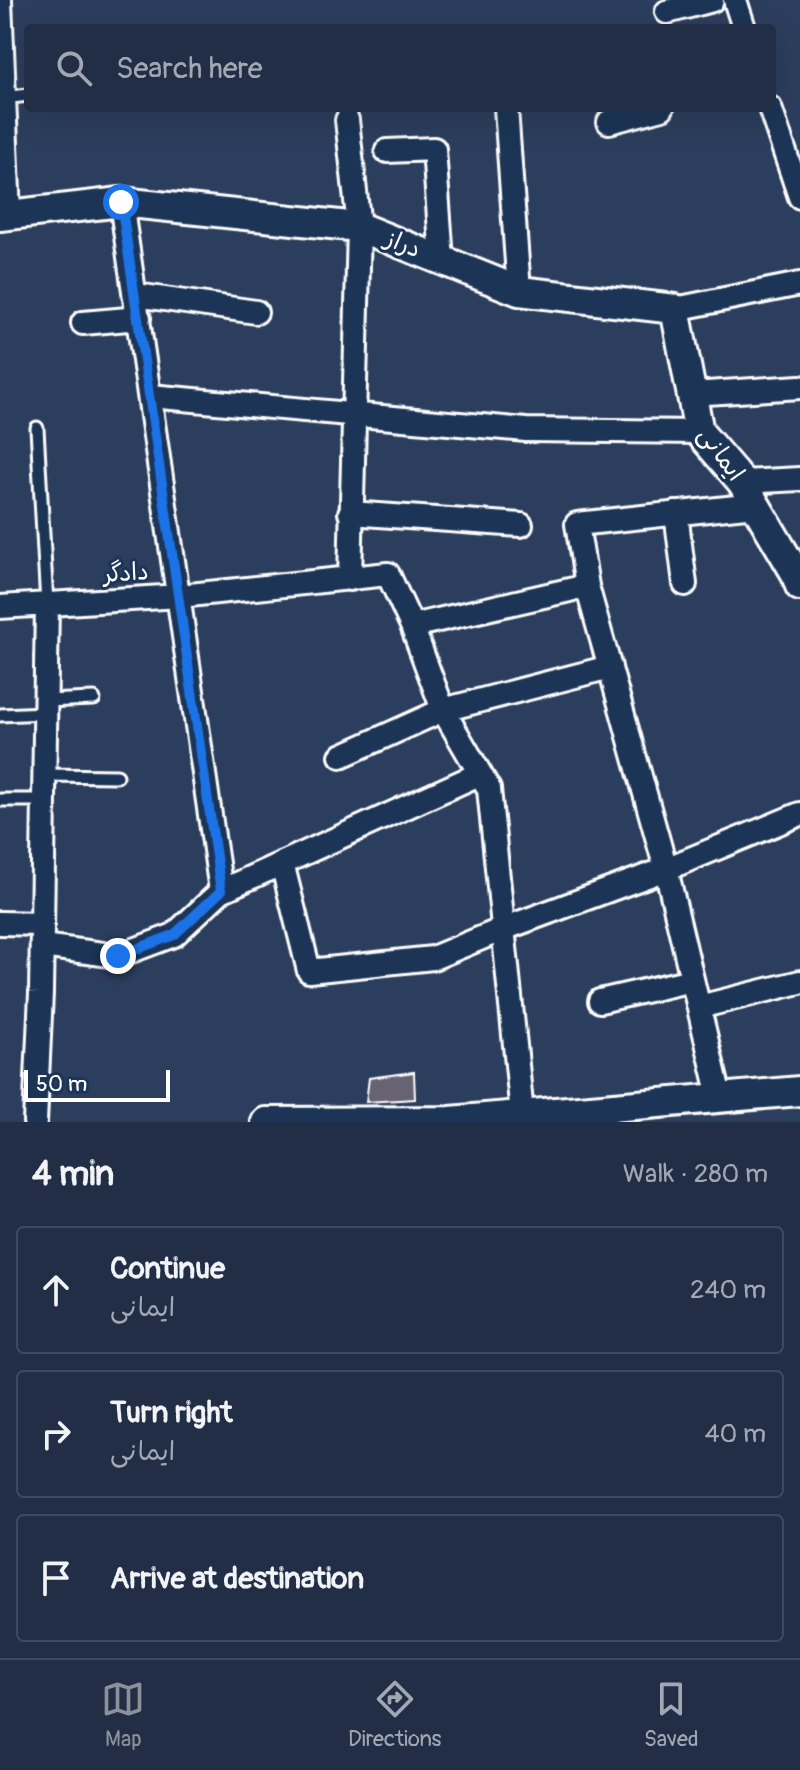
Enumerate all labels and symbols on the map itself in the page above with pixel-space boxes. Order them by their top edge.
route start [103,184,139,220]
street label: دراز [379,223,425,264]
street label: ایمانی [692,421,750,487]
street label: دادگر [100,557,150,589]
route end [100,938,136,974]
scale bar [24,1066,170,1102]

